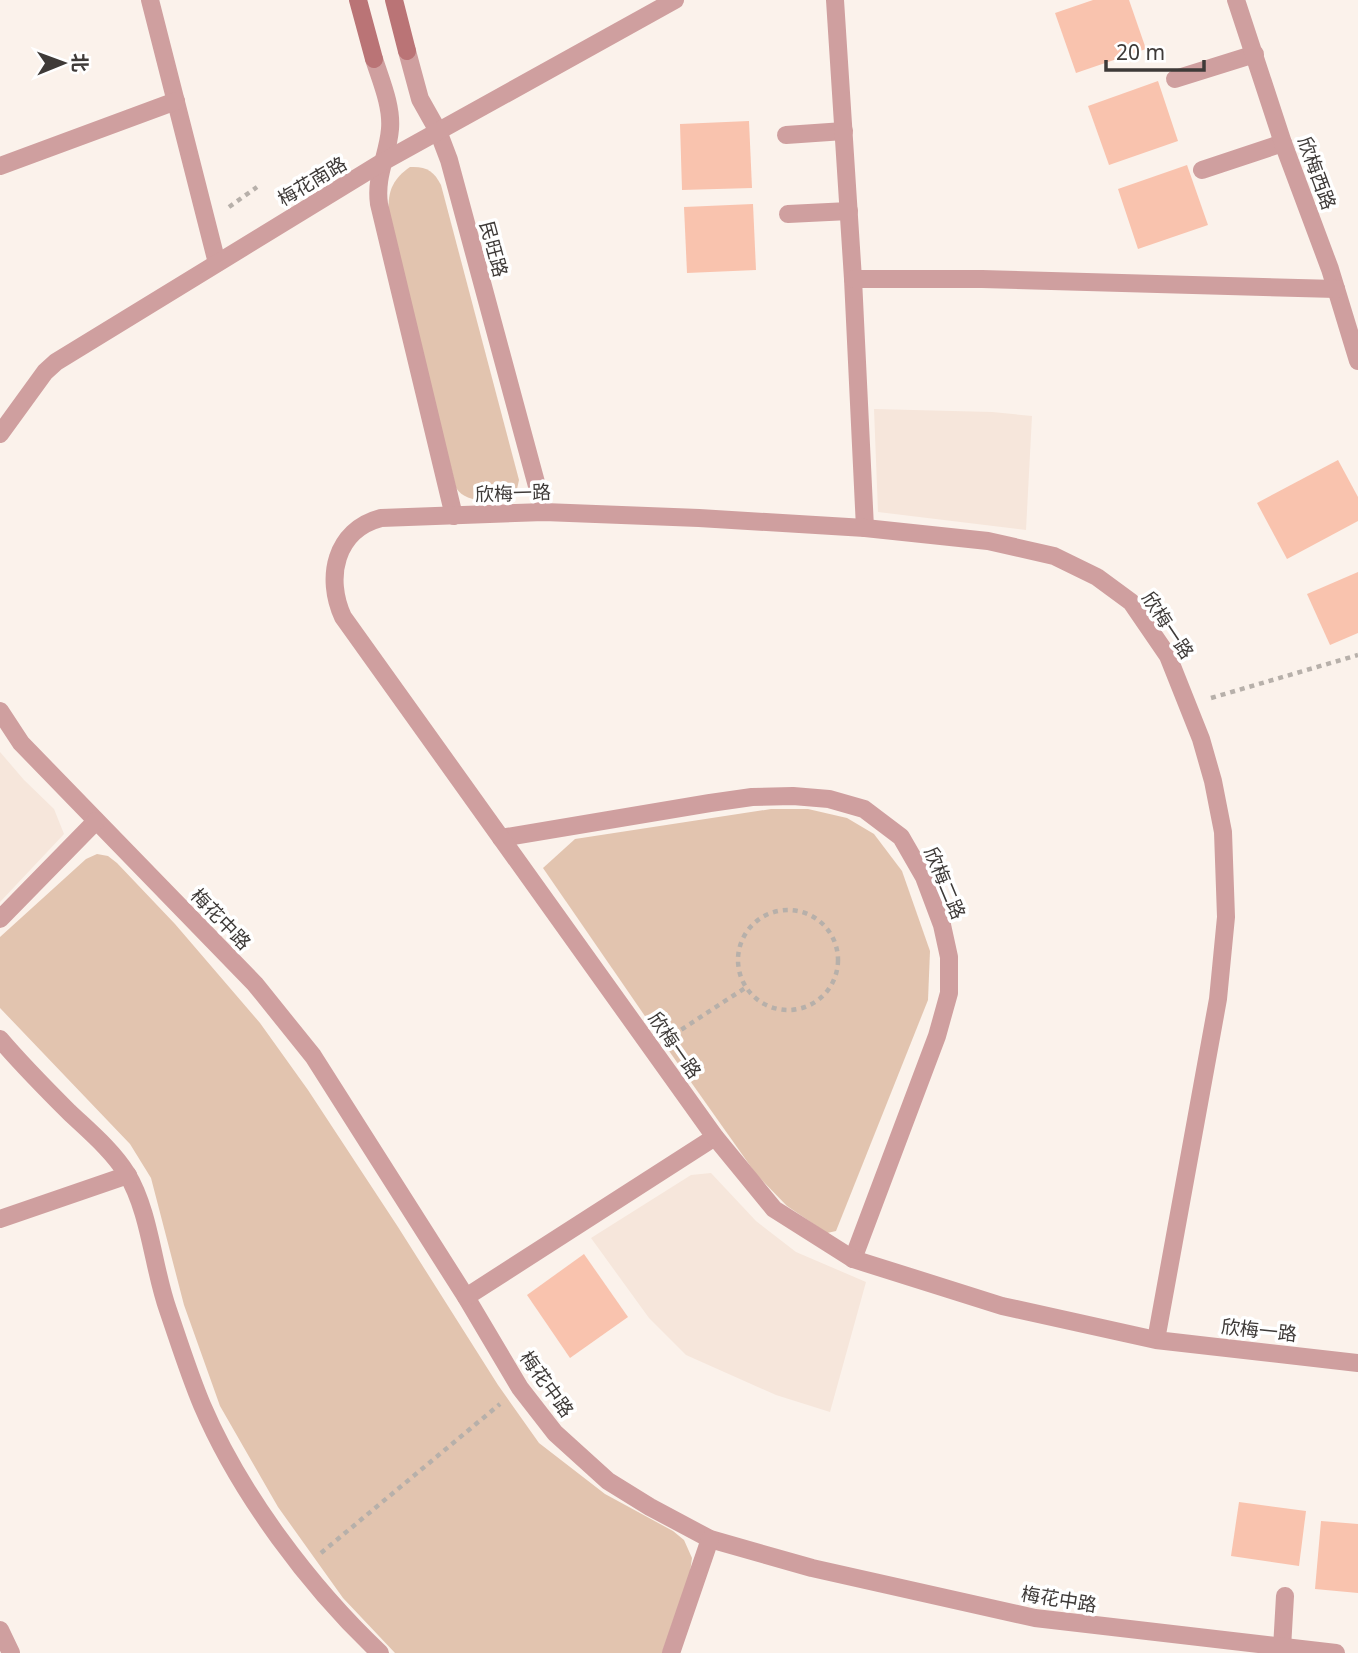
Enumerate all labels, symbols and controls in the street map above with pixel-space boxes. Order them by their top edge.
north arrow [28,28,98,98]
scale bar [1106,28,1204,72]
text: 20 m [1116,38,1165,66]
text: 北 [67,53,93,72]
street label: 欣梅西路 [1292,133,1342,213]
street label: 梅花南路 [273,150,351,212]
street label: 民旺路 [474,218,514,280]
street label: 欣梅一路 [475,479,551,507]
street label: 欣梅一路 [1136,586,1200,664]
street label: 欣梅二路 [918,843,972,923]
street label: 梅花中路 [185,883,257,955]
street label: 欣梅一路 [643,1006,707,1084]
street label: 欣梅一路 [1220,1313,1298,1347]
street label: 梅花中路 [514,1346,580,1422]
street label: 梅花中路 [1019,1580,1099,1618]

